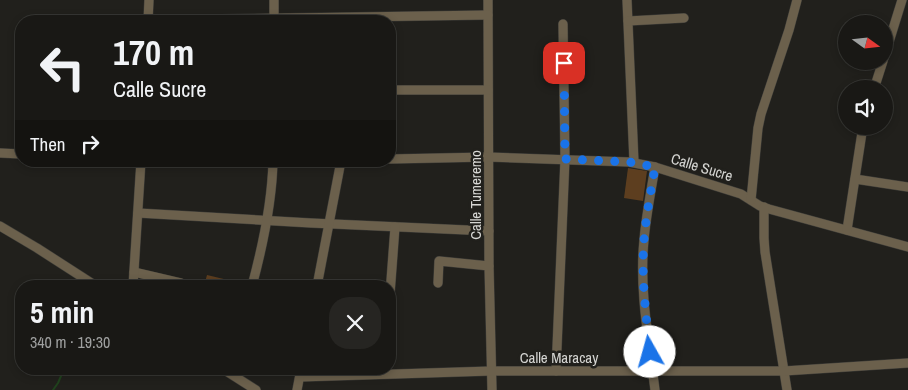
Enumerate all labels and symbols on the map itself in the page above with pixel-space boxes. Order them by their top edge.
north arrow [838,15,892,70]
pin [543,42,585,84]
street label: Calle Sucre [669,148,736,186]
street label: Calle Tumeremo [465,150,486,240]
position arrow [623,325,675,377]
street label: Calle Maracay [520,347,599,368]

